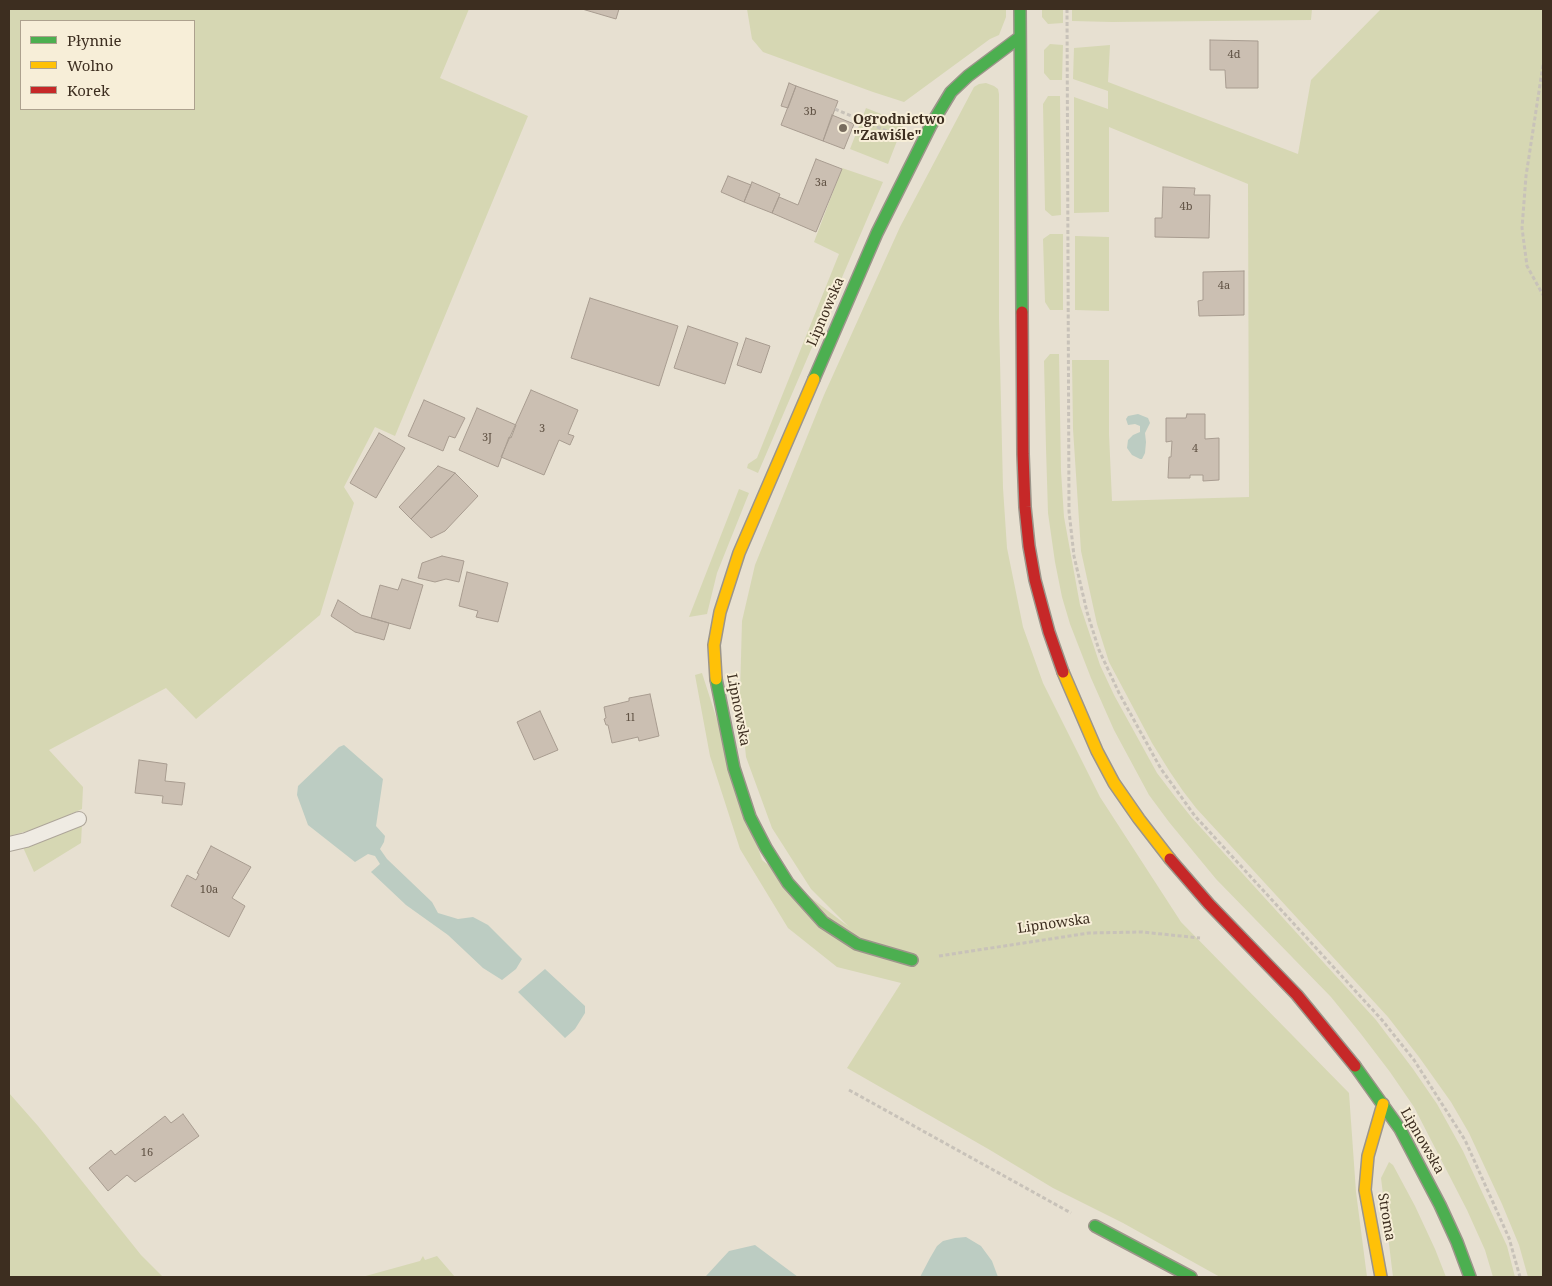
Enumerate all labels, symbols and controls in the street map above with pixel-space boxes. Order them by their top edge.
legend [20,20,195,110]
text: Płynnie [67,30,122,50]
house number: 4d [1228,48,1240,62]
text: Wolno [67,55,113,75]
text: Korek [67,80,110,100]
house number: 3b [804,105,816,119]
place label: Ogrodnictwo "Zawiśle" [853,112,945,144]
marker: Ogrodnictwo "Zawiśle" [837,122,849,134]
house number: 3a [815,176,827,190]
house number: 4b [1180,200,1192,214]
street label: Lipnowska [804,275,848,349]
house number: 4a [1218,279,1230,293]
house number: 3 [539,422,545,436]
house number: 3J [482,431,492,445]
house number: 4 [1192,442,1198,456]
street label: Lipnowska [723,672,753,748]
house number: 1l [625,711,635,725]
house number: 10a [200,883,218,897]
street label: Lipnowska [1017,911,1091,937]
street label: Lipnowska [1396,1105,1448,1177]
house number: 16 [141,1146,153,1160]
street label: Stroma [1374,1192,1398,1242]

